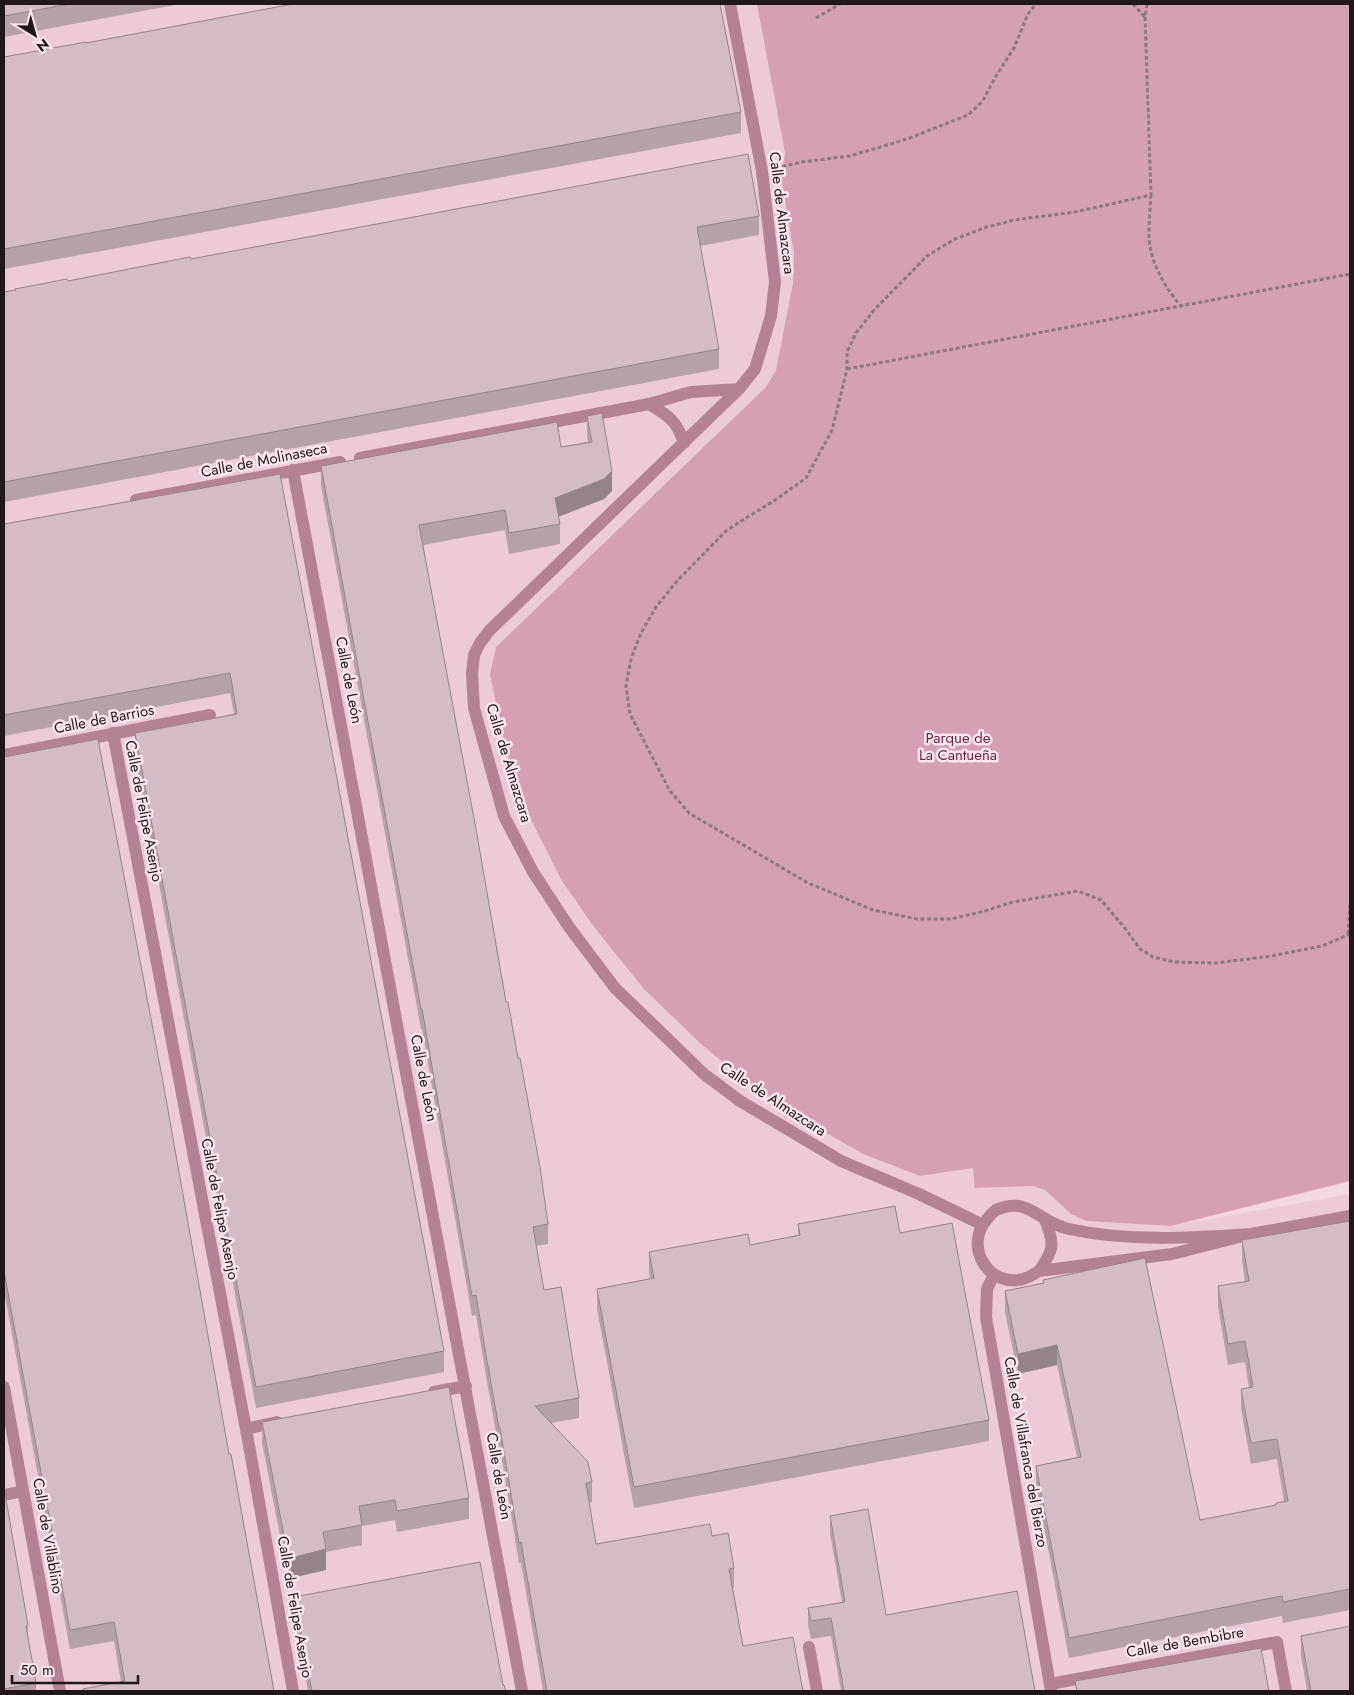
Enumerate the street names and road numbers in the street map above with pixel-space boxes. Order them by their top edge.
street label: Calle de Almazcara [764,151,800,275]
street label: Calle de Molinaseca [199,437,329,483]
street label: Calle de León [330,635,368,725]
street label: Calle de Barrios [52,699,156,739]
street label: Calle de Almazcara [480,701,538,825]
street label: Calle de Felipe Asenjo [119,738,169,884]
street label: Calle de León [405,1033,443,1123]
street label: Calle de Almazcara [715,1056,831,1142]
street label: Calle de Felipe Asenjo [195,1136,245,1282]
street label: Calle de Villafranca del Bierzo [998,1355,1054,1549]
street label: Calle de León [481,1431,517,1521]
street label: Calle de Villablino [27,1476,69,1596]
street label: Calle de Felipe Asenjo [272,1534,318,1680]
street label: Calle de Bembibre [1125,1621,1246,1663]

